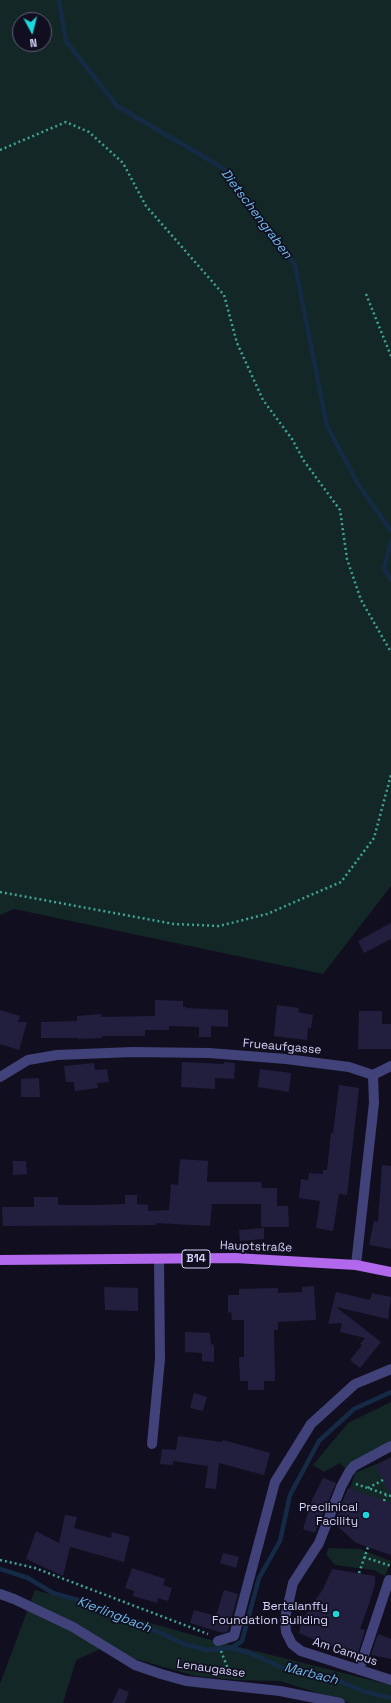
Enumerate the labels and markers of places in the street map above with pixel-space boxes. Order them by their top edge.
place label: Preclinical Facility [299,1501,358,1529]
marker: Preclinical Facility [361,1510,371,1520]
place label: Bertalanffy Foundation Building [212,1600,328,1628]
marker: Bertalanffy Foundation Building [331,1609,341,1619]

